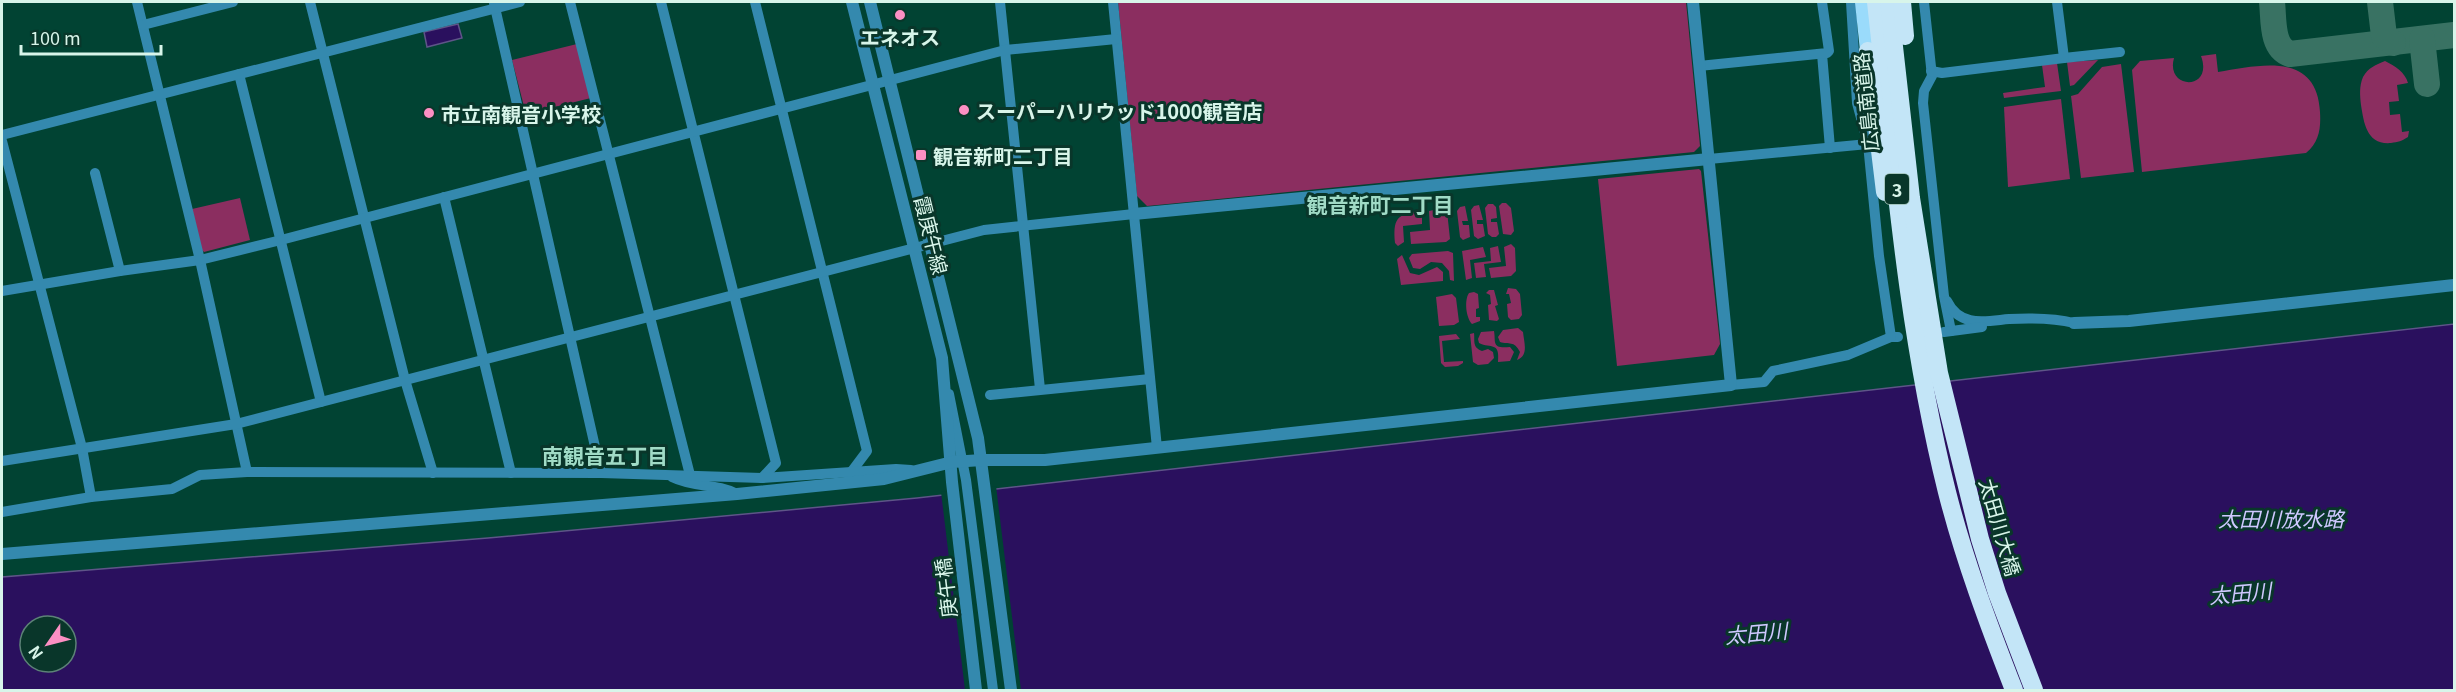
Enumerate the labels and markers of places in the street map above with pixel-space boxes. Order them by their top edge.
marker: エネオス [893,8,907,22]
place label: エネオス [860,22,940,51]
place label: スーパーハリウッド1000観音店 [976,96,1263,125]
place label: 市立南観音小学校 [441,99,601,128]
marker: スーパーハリウッド1000観音店 [957,103,971,117]
marker: 市立南観音小学校 [422,106,436,120]
place label: 観音新町二丁目 [933,141,1073,170]
marker: 観音新町二丁目 [914,148,928,162]

